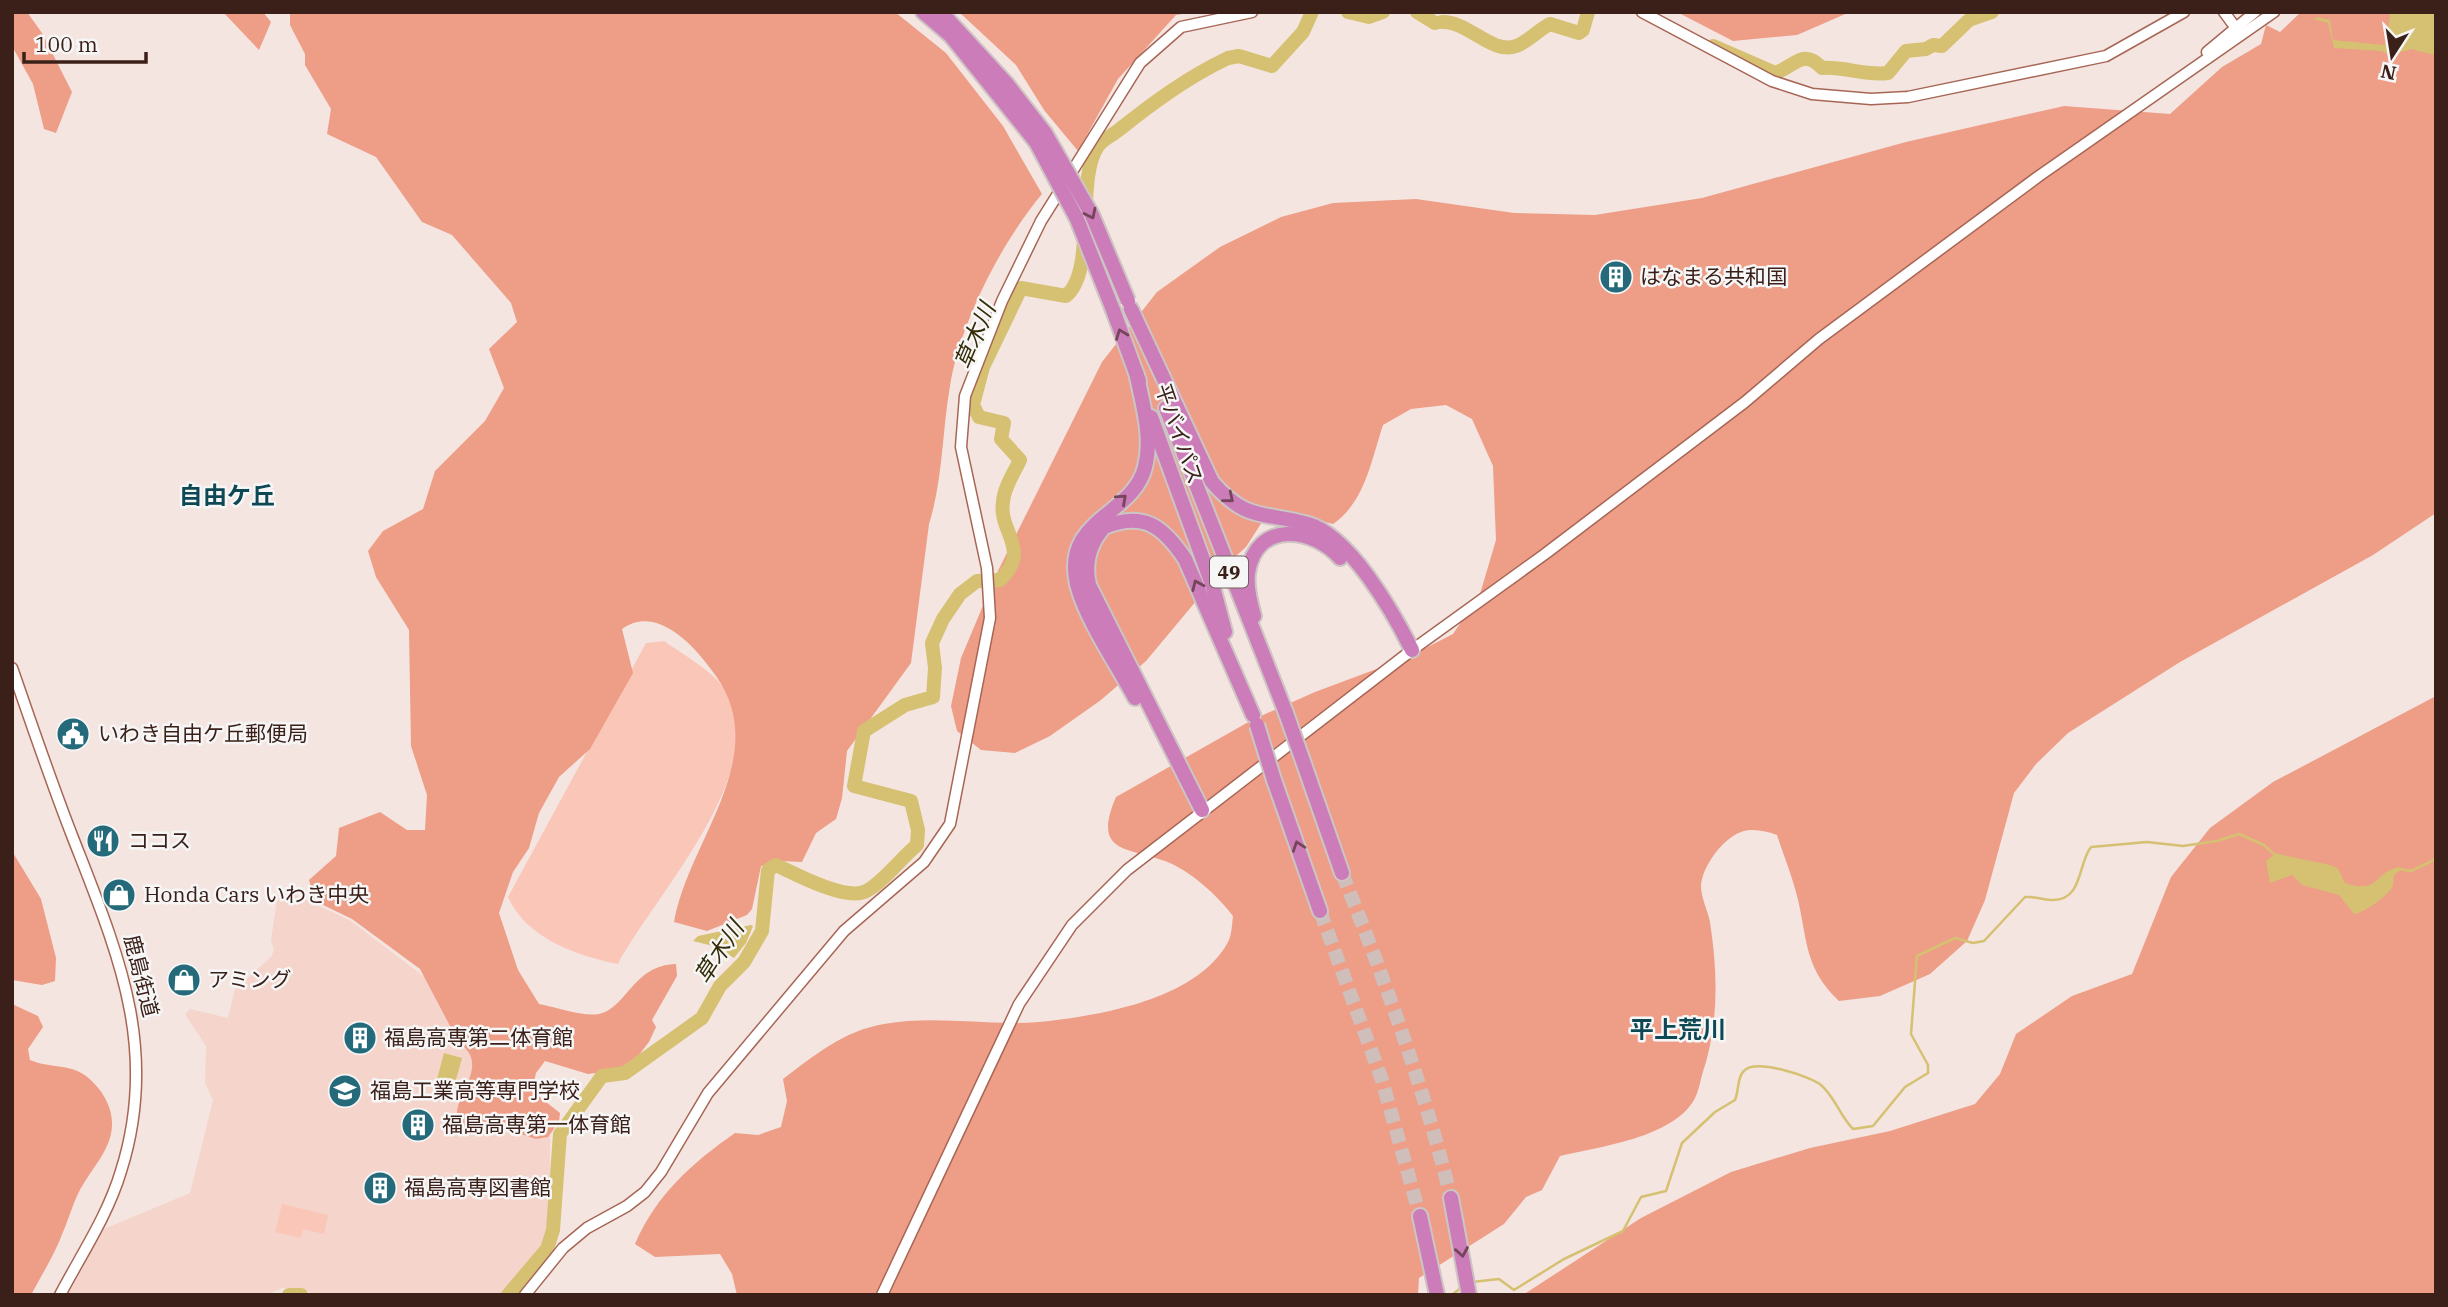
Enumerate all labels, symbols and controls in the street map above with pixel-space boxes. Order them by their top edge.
scale bar [24,21,147,65]
north arrow [2357,21,2427,91]
text: 100 m [35,30,98,58]
text: N [2379,59,2398,86]
one-way arrow [1082,207,1096,219]
building icon: はなまる共和国 [1597,258,1635,296]
place label: はなまる共和国 [1640,262,1787,290]
water label: 草木川 [947,295,1003,373]
one-way arrow [1116,328,1130,340]
street label: 平バイパス [1150,380,1210,488]
district label: 自由ケ丘 [179,479,275,511]
one-way arrow [1222,490,1234,503]
one-way arrow [1114,495,1127,507]
road number: 49 [1210,556,1248,587]
one-way arrow [1191,580,1205,592]
public building icon: いわき自由ケ丘郵便局 [54,715,92,753]
place label: いわき自由ケ丘郵便局 [98,719,308,747]
restaurant icon: ココス [84,822,122,860]
place label: ココス [128,826,191,854]
one-way arrow [1292,841,1306,853]
shop icon: Honda Cars いわき中央 [100,876,138,914]
place label: Honda Cars いわき中央 [144,880,369,908]
water label: 草木川 [687,912,751,989]
street label: 鹿島街道 [118,932,166,1020]
shop icon: アミング [165,961,203,999]
place label: アミング [208,965,292,993]
district label: 平上荒川 [1630,1013,1726,1045]
building icon: 福島高専第二体育館 [341,1019,379,1057]
place label: 福島高専第二体育館 [384,1023,573,1051]
school or university icon: 福島工業高等専門学校 [326,1072,364,1110]
place label: 福島工業高等専門学校 [370,1076,580,1104]
building icon: 福島高専第一体育館 [399,1106,437,1144]
place label: 福島高専第一体育館 [442,1110,631,1138]
building icon: 福島高専図書館 [361,1169,399,1207]
place label: 福島高専図書館 [404,1173,551,1201]
one-way arrow [1454,1246,1469,1258]

